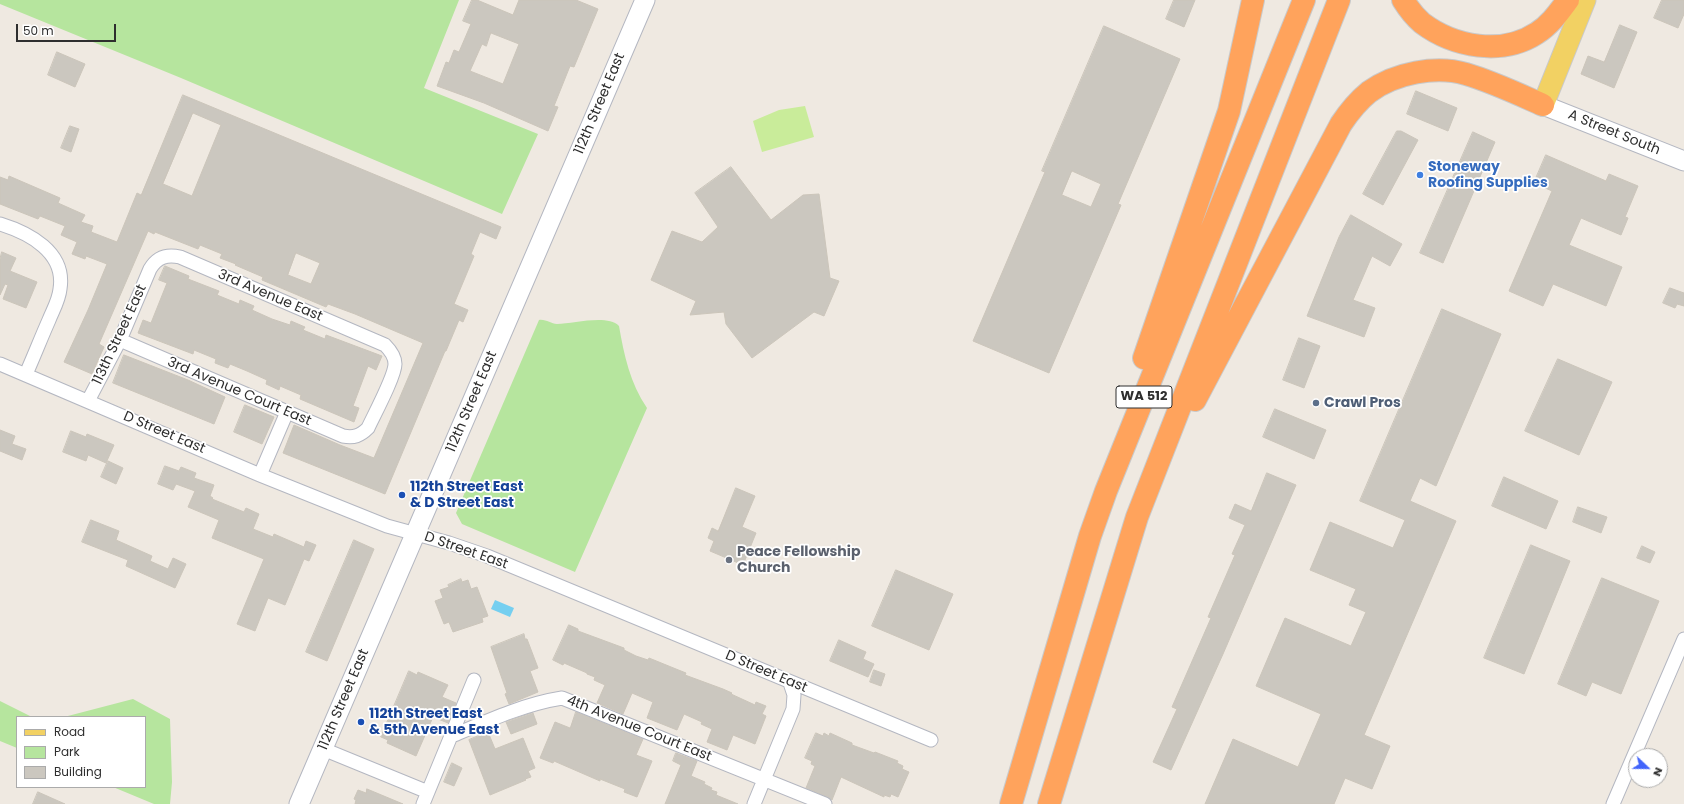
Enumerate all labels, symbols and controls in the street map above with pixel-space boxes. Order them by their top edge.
scale bar [18,16,118,42]
text: 50 m [23,22,54,39]
street label: 112th Street East [571,51,629,157]
street label: A Street South [1565,107,1663,159]
place label: Stoneway Roofing Supplies [1428,159,1548,192]
marker: Stoneway Roofing Supplies [1415,170,1425,180]
street label: 3rd Avenue East [215,266,325,326]
street label: 113th Street East [89,282,151,388]
street label: 112th Street East [443,349,501,455]
street label: 3rd Avenue Court East [164,354,314,430]
road number: WA 512 [1116,386,1172,408]
place label: Crawl Pros [1324,395,1401,411]
marker: Crawl Pros [1311,398,1321,408]
street label: D Street East [120,408,208,458]
place label: 112th Street East & D Street East [410,479,523,512]
marker: 112th Street East & D Street East [397,490,407,500]
street label: D Street East [422,529,510,573]
place label: Peace Fellowship Church [737,544,860,576]
marker: Peace Fellowship Church [724,555,734,565]
street label: 112th Street East [315,647,373,753]
street label: D Street East [722,647,810,697]
street label: 4th Avenue Court East [564,692,714,766]
place label: 112th Street East & 5th Avenue East [369,706,499,738]
legend [16,716,146,788]
marker: 112th Street East & 5th Avenue East [356,717,366,727]
text: Road [54,723,85,740]
text: Park [54,743,80,760]
north arrow [1628,748,1668,788]
text: Building [54,763,102,780]
text: N [1649,765,1667,779]

